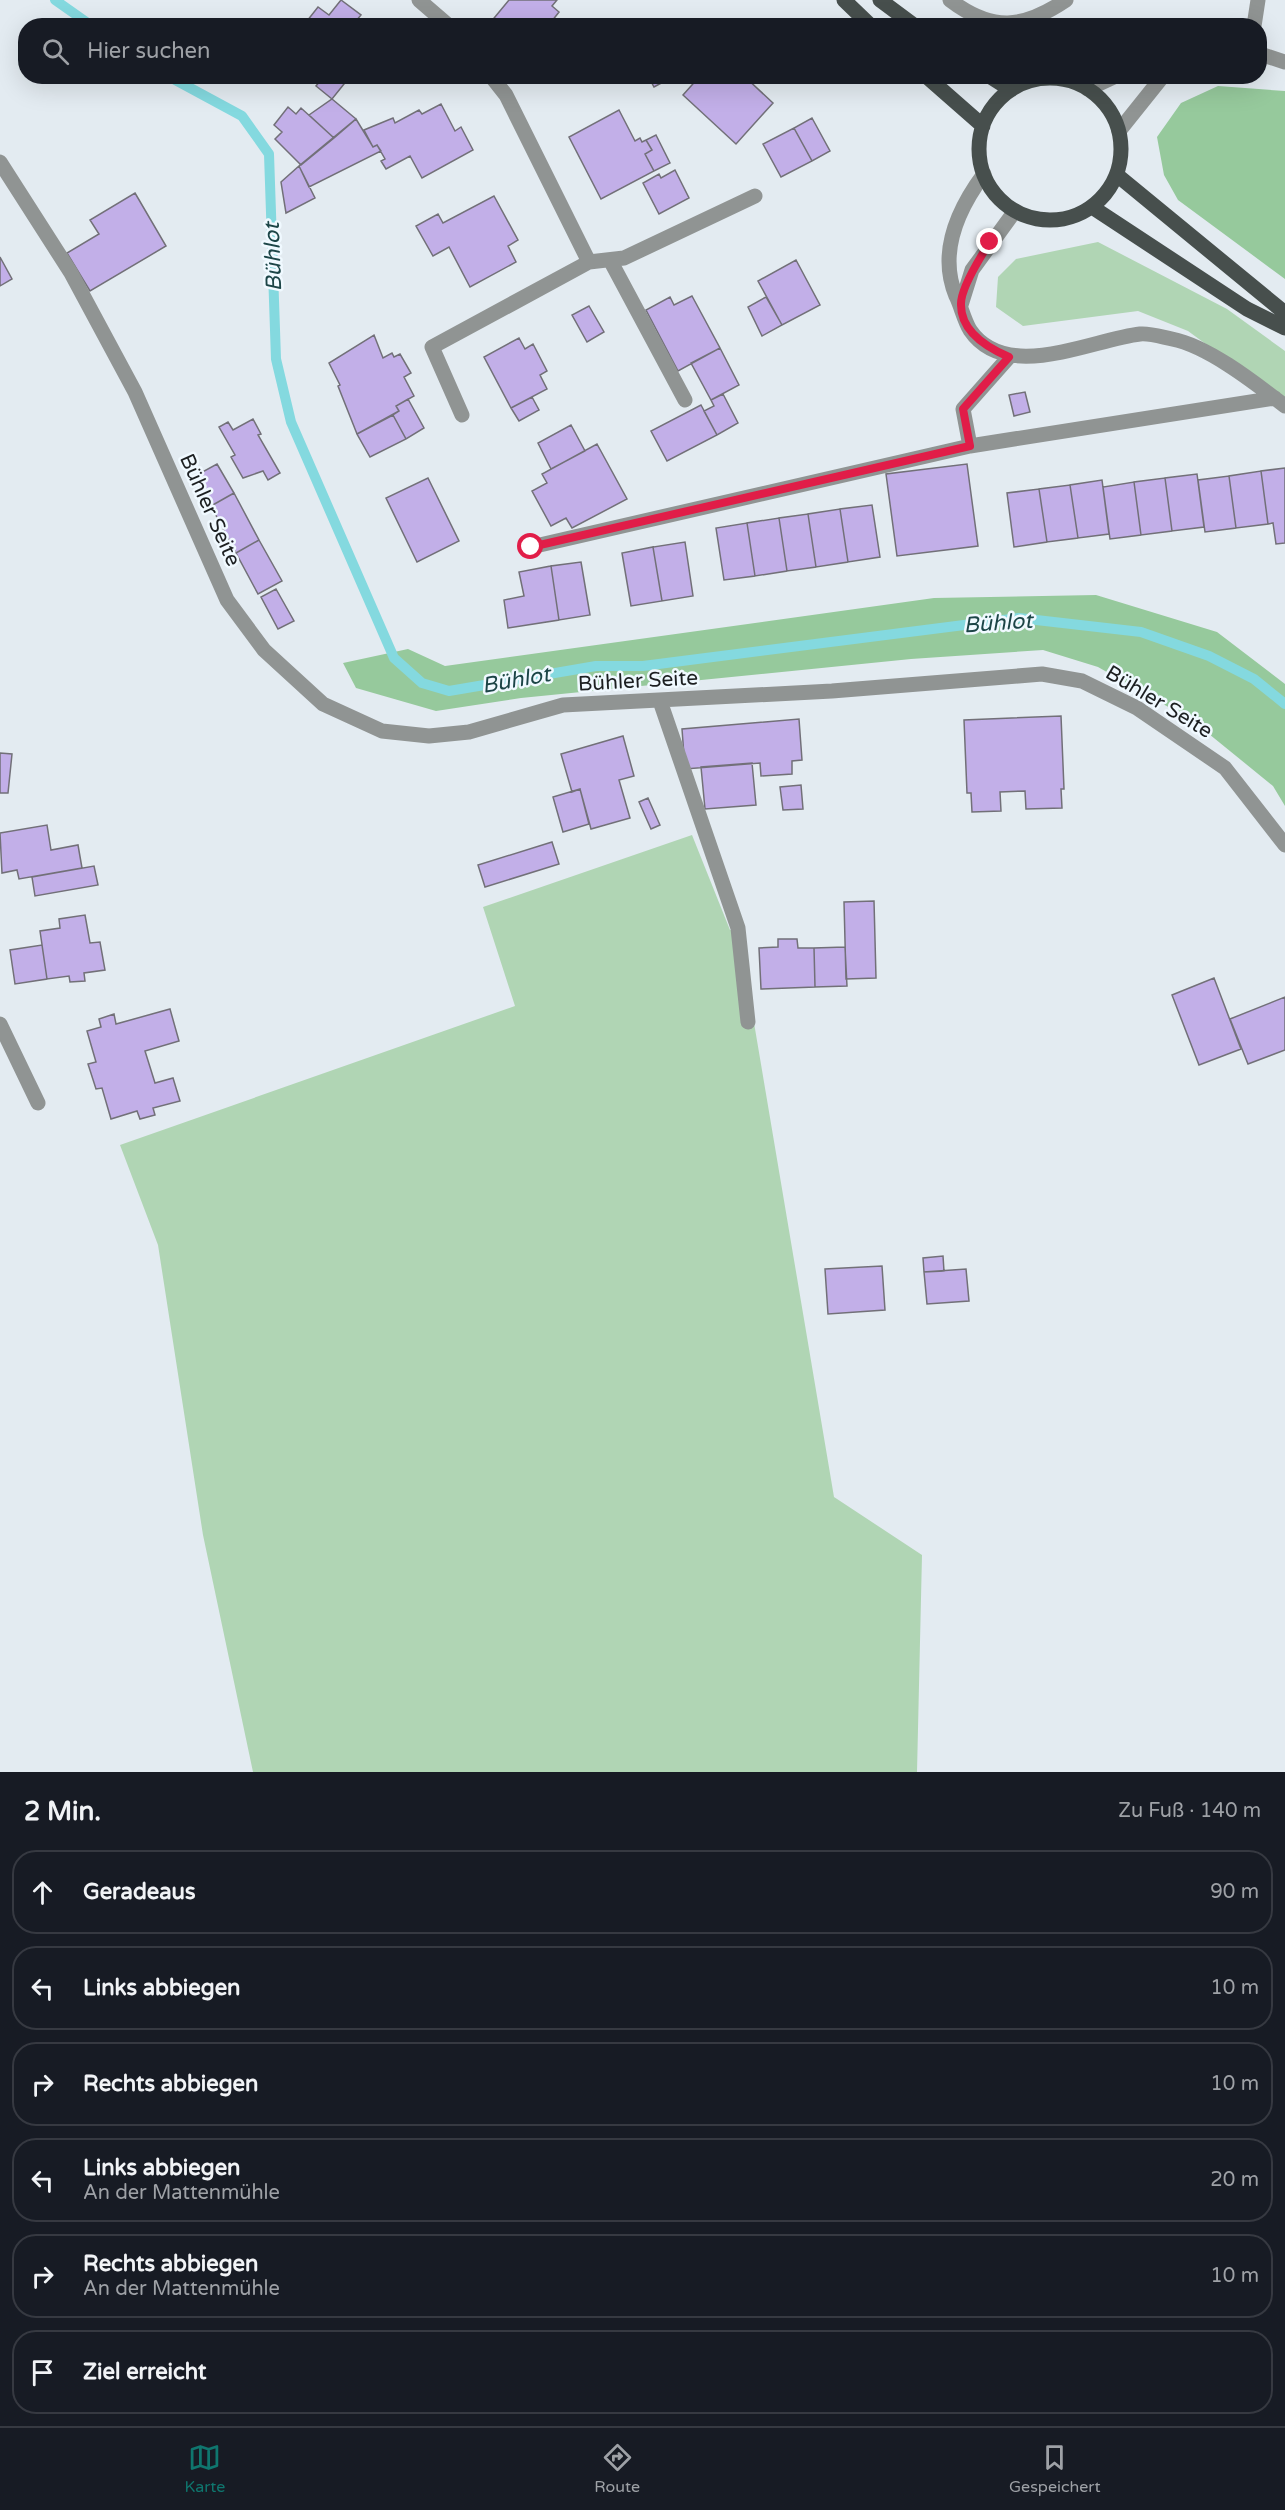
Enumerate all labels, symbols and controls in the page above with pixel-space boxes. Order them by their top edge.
search box [18,18,1267,84]
icon: search [39,35,72,68]
text: Hier suchen [87,38,210,64]
water label: Bühlot [259,219,287,292]
route end [976,228,1002,254]
street label: Bühler Seite [174,450,246,570]
route start [517,533,543,559]
water label: Bühlot [963,607,1036,638]
street label: Bühler Seite [1101,660,1217,744]
water label: Bühlot [480,661,555,699]
street label: Bühler Seite [577,665,699,697]
text: 2 Min. [24,1796,101,1827]
text: Zu Fuß · 140 m [1118,1799,1261,1823]
icon: ahead [26,1876,59,1909]
text: Geradeaus [83,1879,195,1905]
text: 90 m [1210,1880,1259,1904]
icon: left [26,1972,59,2005]
text: Links abbiegen [83,1975,241,2001]
text: 10 m [1210,1976,1259,2000]
icon: right [26,2068,59,2101]
text: Rechts abbiegen [83,2071,258,2097]
text: 10 m [1210,2072,1259,2096]
text: Links abbiegen [83,2155,241,2181]
icon: left [26,2164,59,2197]
text: 20 m [1210,2168,1259,2192]
text: An der Mattenmühle [83,2181,280,2205]
text: Rechts abbiegen [83,2251,258,2277]
icon: right [26,2260,59,2293]
text: 10 m [1210,2264,1259,2288]
text: An der Mattenmühle [83,2277,280,2301]
icon: arrive [26,2356,59,2389]
text: Ziel erreicht [83,2359,206,2385]
tab: Karte [184,2441,225,2497]
tab: Route [594,2441,640,2497]
tab: Gespeichert [1009,2441,1101,2497]

